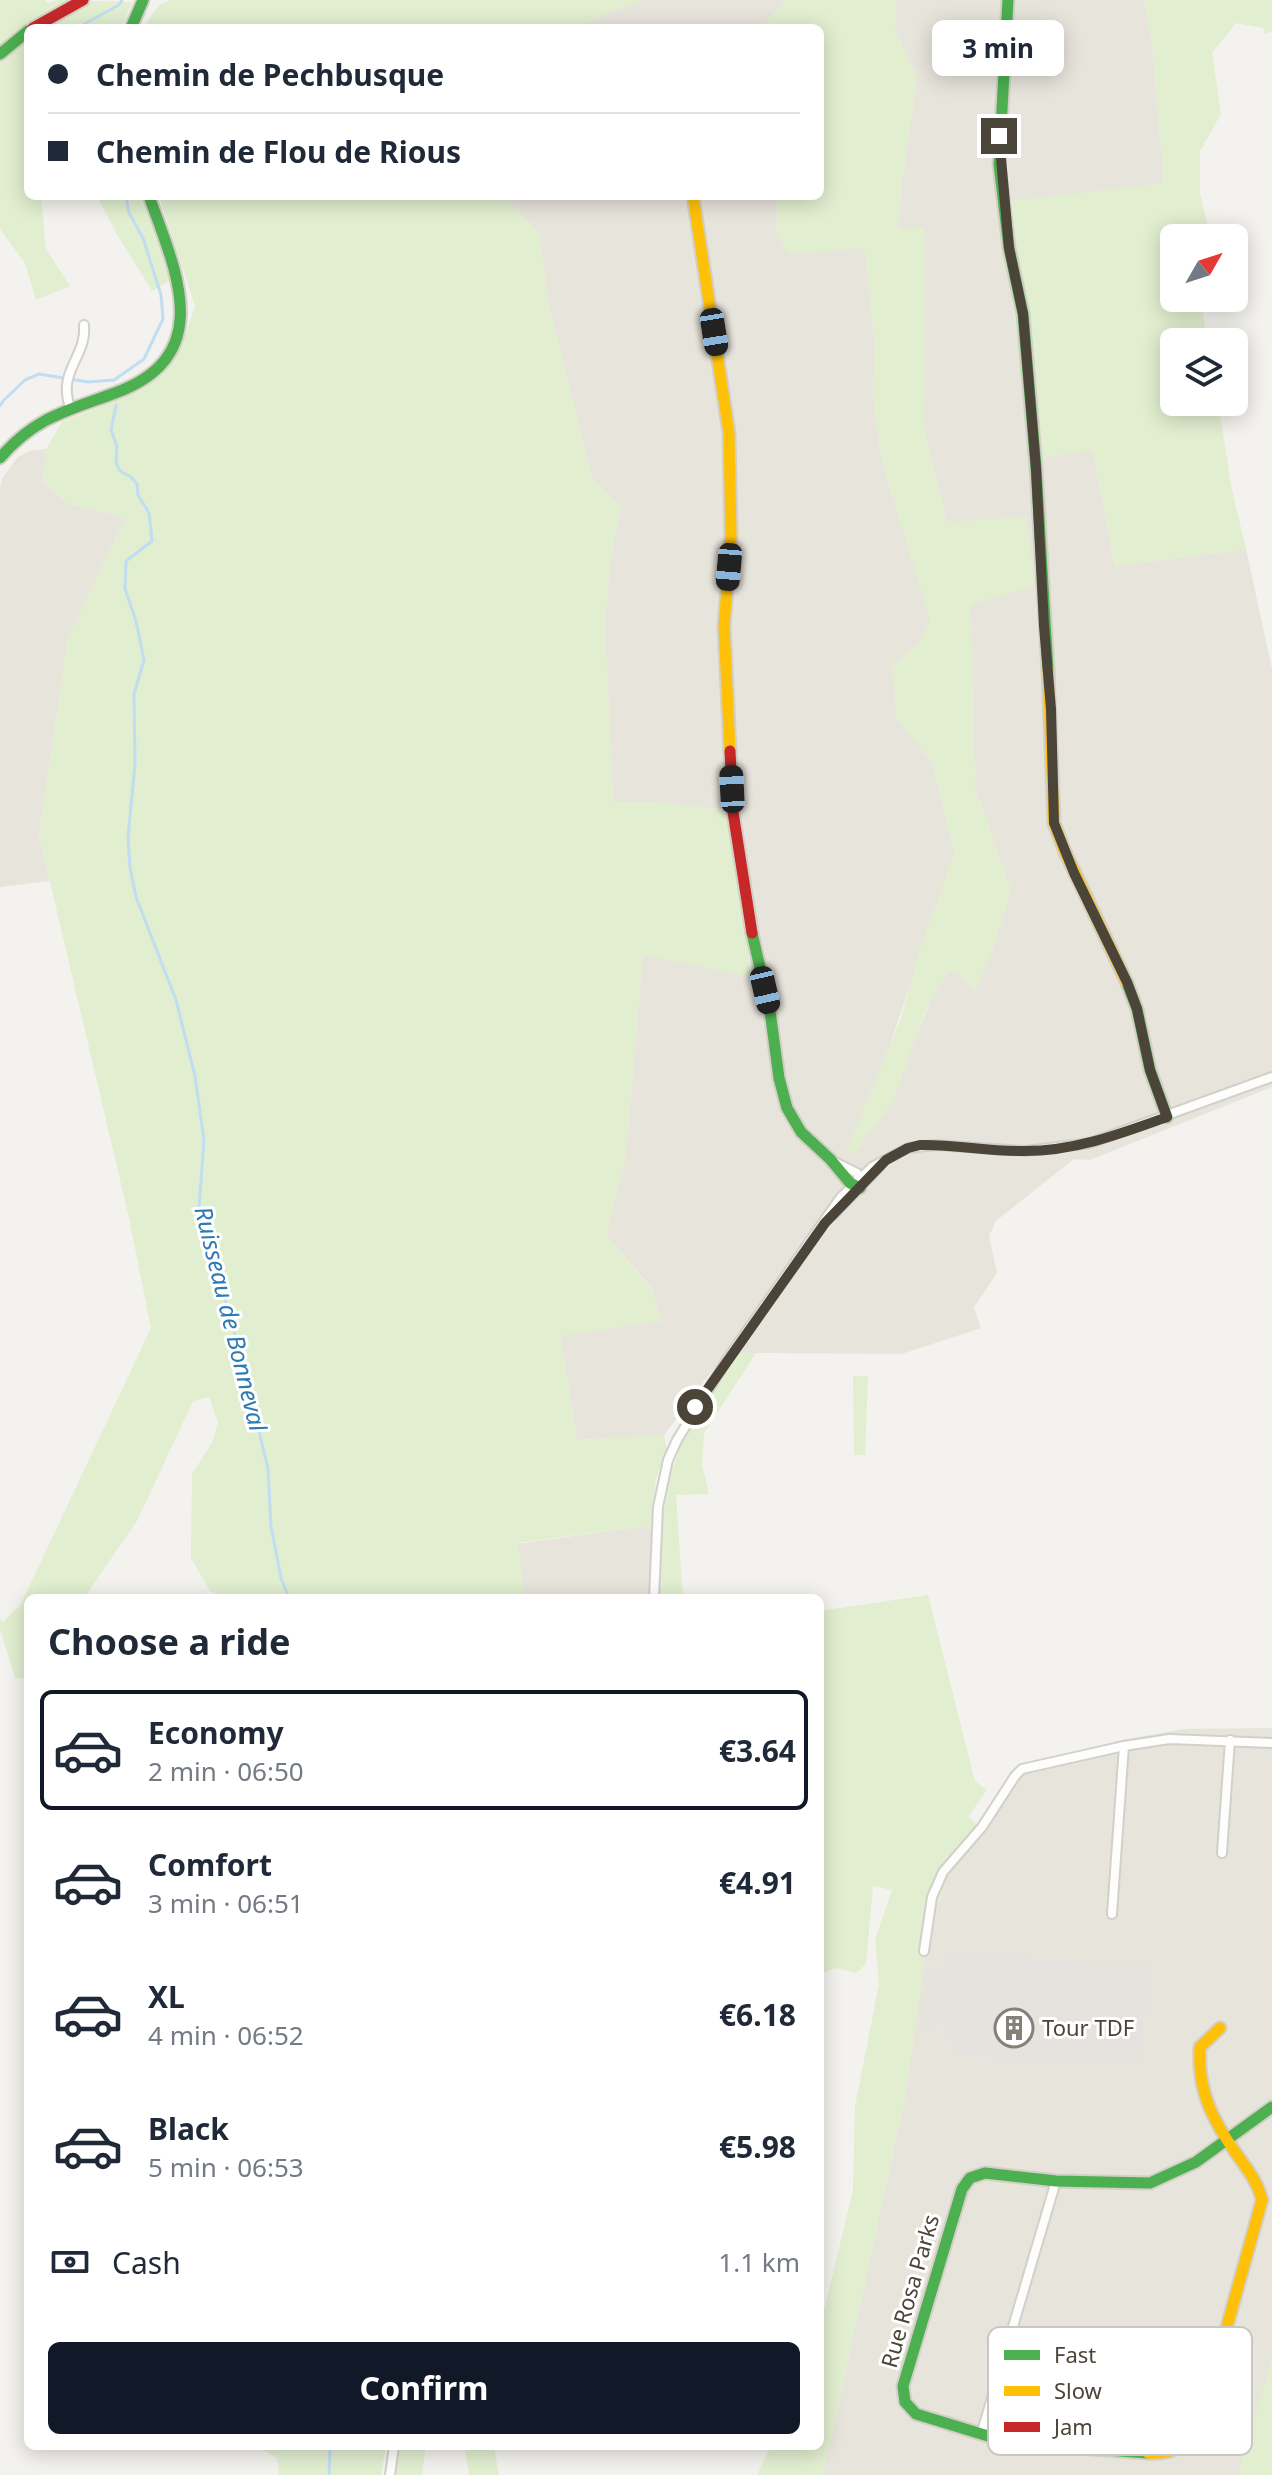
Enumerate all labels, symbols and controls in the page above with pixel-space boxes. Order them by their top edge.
callout: 3 min [933,20,1065,76]
text: 3 min [962,30,1034,66]
text: Chemin de Pechbusque [96,54,444,95]
route end [981,118,1017,154]
text: Chemin de Flou de Rious [96,131,461,172]
north arrow [1160,224,1248,312]
map controls [1160,224,1248,416]
car [698,306,730,358]
button: layers [1160,328,1248,416]
car [715,542,743,592]
car [719,764,745,814]
car [748,964,782,1016]
water label: Ruisseau de Bonneval [188,1203,276,1435]
route start [677,1389,713,1425]
text: Choose a ride [48,1617,290,1666]
text: Economy [148,1712,284,1753]
icon: car [52,1714,124,1786]
text: €3.64 [719,1730,796,1771]
text: 2 min · 06:50 [148,1753,304,1789]
text: Comfort [148,1844,272,1885]
icon: car [52,1846,124,1918]
text: €4.91 [719,1862,796,1903]
text: 3 min · 06:51 [148,1885,304,1921]
text: XL [148,1976,185,2017]
icon: car [52,1978,124,2050]
text: €6.18 [719,1994,796,2035]
building icon: Tour TDF [993,2007,1035,2049]
place label: Tour TDF [1042,2012,1134,2042]
text: 4 min · 06:52 [148,2017,304,2053]
text: Black [148,2108,229,2149]
icon: car [52,2110,124,2182]
text: €5.98 [719,2126,796,2167]
text: 5 min · 06:53 [148,2149,304,2185]
street label: Rue Rosa Parks [873,2211,945,2371]
icon: cash [48,2240,92,2284]
text: Cash [112,2242,181,2283]
text: 1.1 km [718,2244,800,2280]
legend [988,2327,1252,2455]
text: Fast [1054,2339,1096,2369]
button: Confirm [48,2342,800,2434]
text: Slow [1054,2375,1103,2405]
text: Jam [1052,2411,1093,2441]

